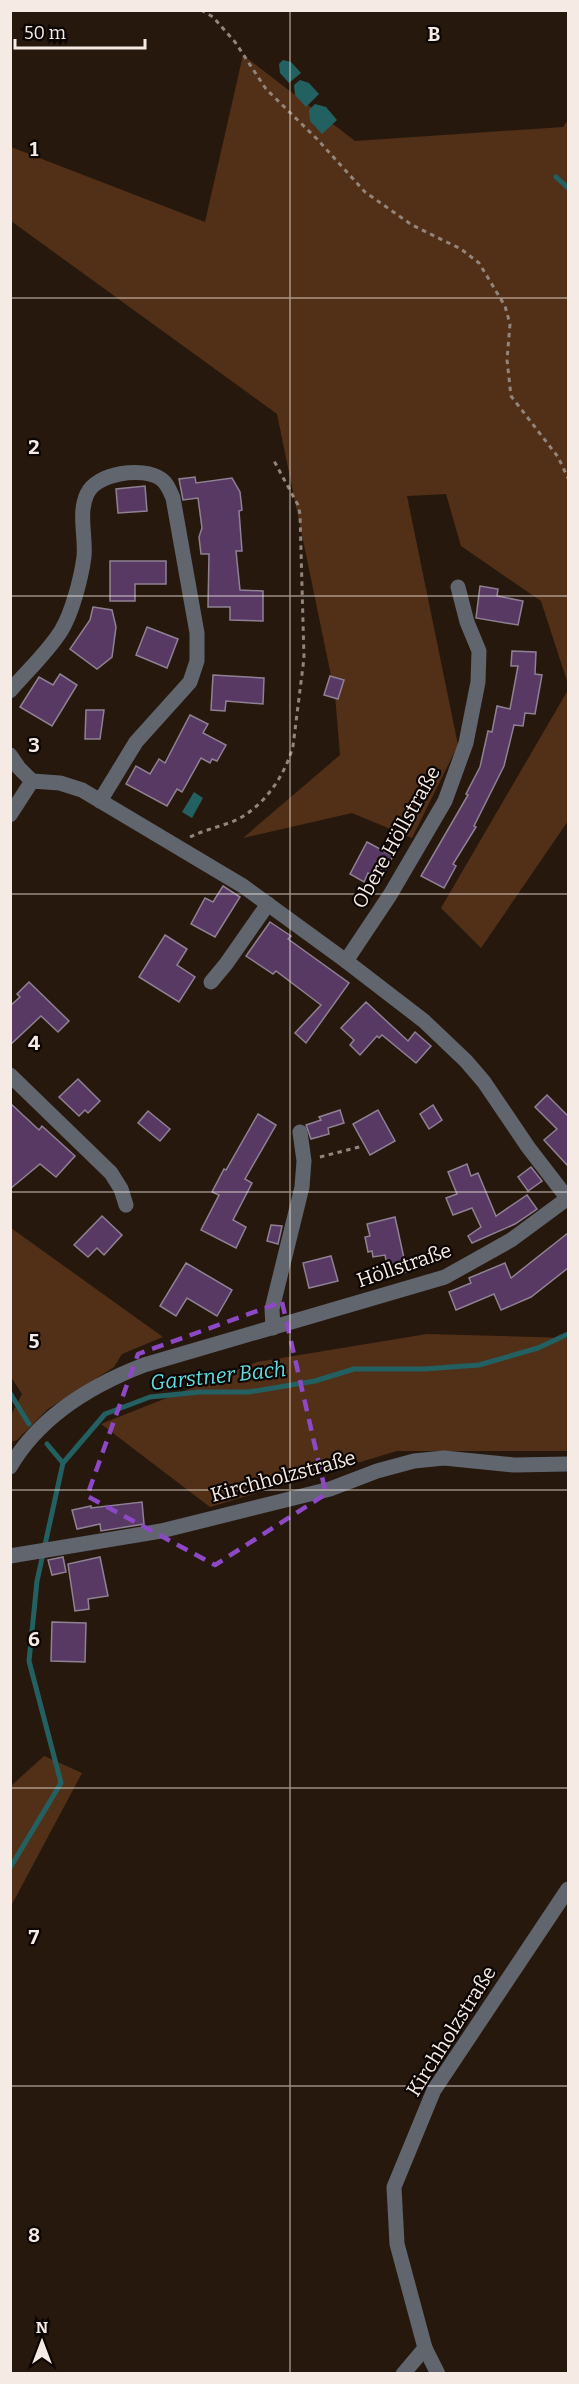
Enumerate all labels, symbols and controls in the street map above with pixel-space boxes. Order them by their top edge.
scale bar [15,12,146,50]
text: 50 m [24,22,66,44]
text: B [428,22,441,46]
text: 1 [30,137,39,161]
text: 2 [28,435,40,459]
text: 3 [28,733,40,757]
street label: Obere Höllstraße [347,762,445,912]
text: 4 [28,1031,40,1055]
street label: Höllstraße [354,1238,454,1292]
text: 5 [29,1329,40,1353]
water label: Garstner Bach [149,1356,287,1396]
street label: Kirchholzstraße [208,1445,358,1507]
text: 6 [28,1627,40,1651]
text: 7 [29,1925,40,1949]
street label: Kirchholzstraße [401,1961,501,2101]
text: 8 [28,2223,40,2247]
north arrow [12,2312,72,2372]
text: N [36,2318,48,2337]

